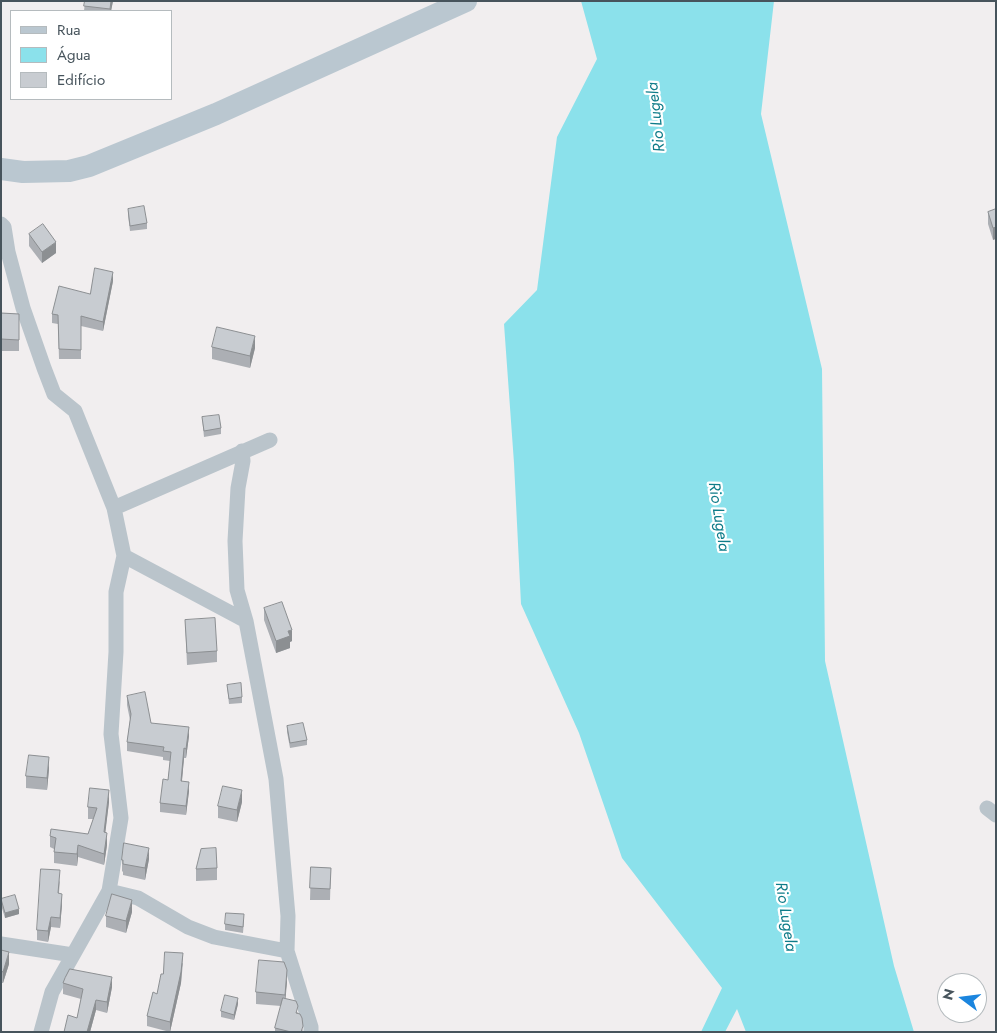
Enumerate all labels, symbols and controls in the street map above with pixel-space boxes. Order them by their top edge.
legend [10,10,172,100]
text: Rua [57,19,81,41]
text: Água [57,44,91,66]
text: Edifício [57,69,105,91]
water label: Rio Lugela [644,81,670,153]
water label: Rio Lugela [703,481,733,553]
water label: Rio Lugela [770,881,800,953]
north arrow [937,973,987,1023]
text: N [937,986,960,1002]

